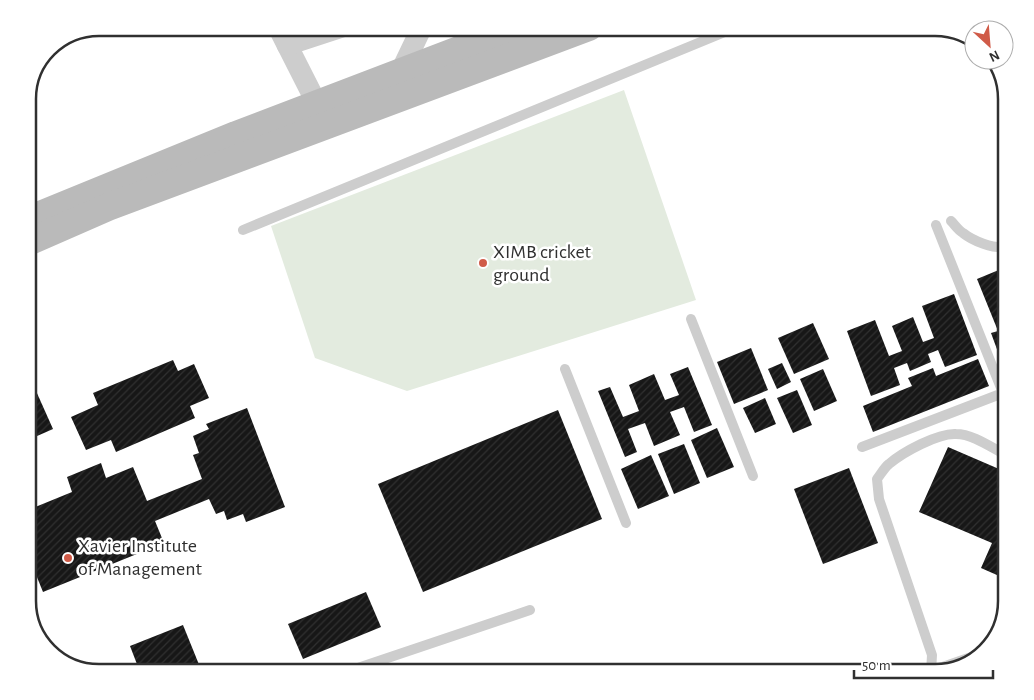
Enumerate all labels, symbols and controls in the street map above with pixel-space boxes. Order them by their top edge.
north arrow [964,20,1014,70]
text: N [987,47,1002,64]
place label: XIMB cricket ground [493,242,592,285]
marker: XIMB cricket ground [477,257,489,269]
place label: Xavier Institute of Management [78,536,202,579]
marker: Xavier Institute of Management [62,552,74,564]
scale bar [854,648,993,680]
text: 50 m [862,658,891,673]

